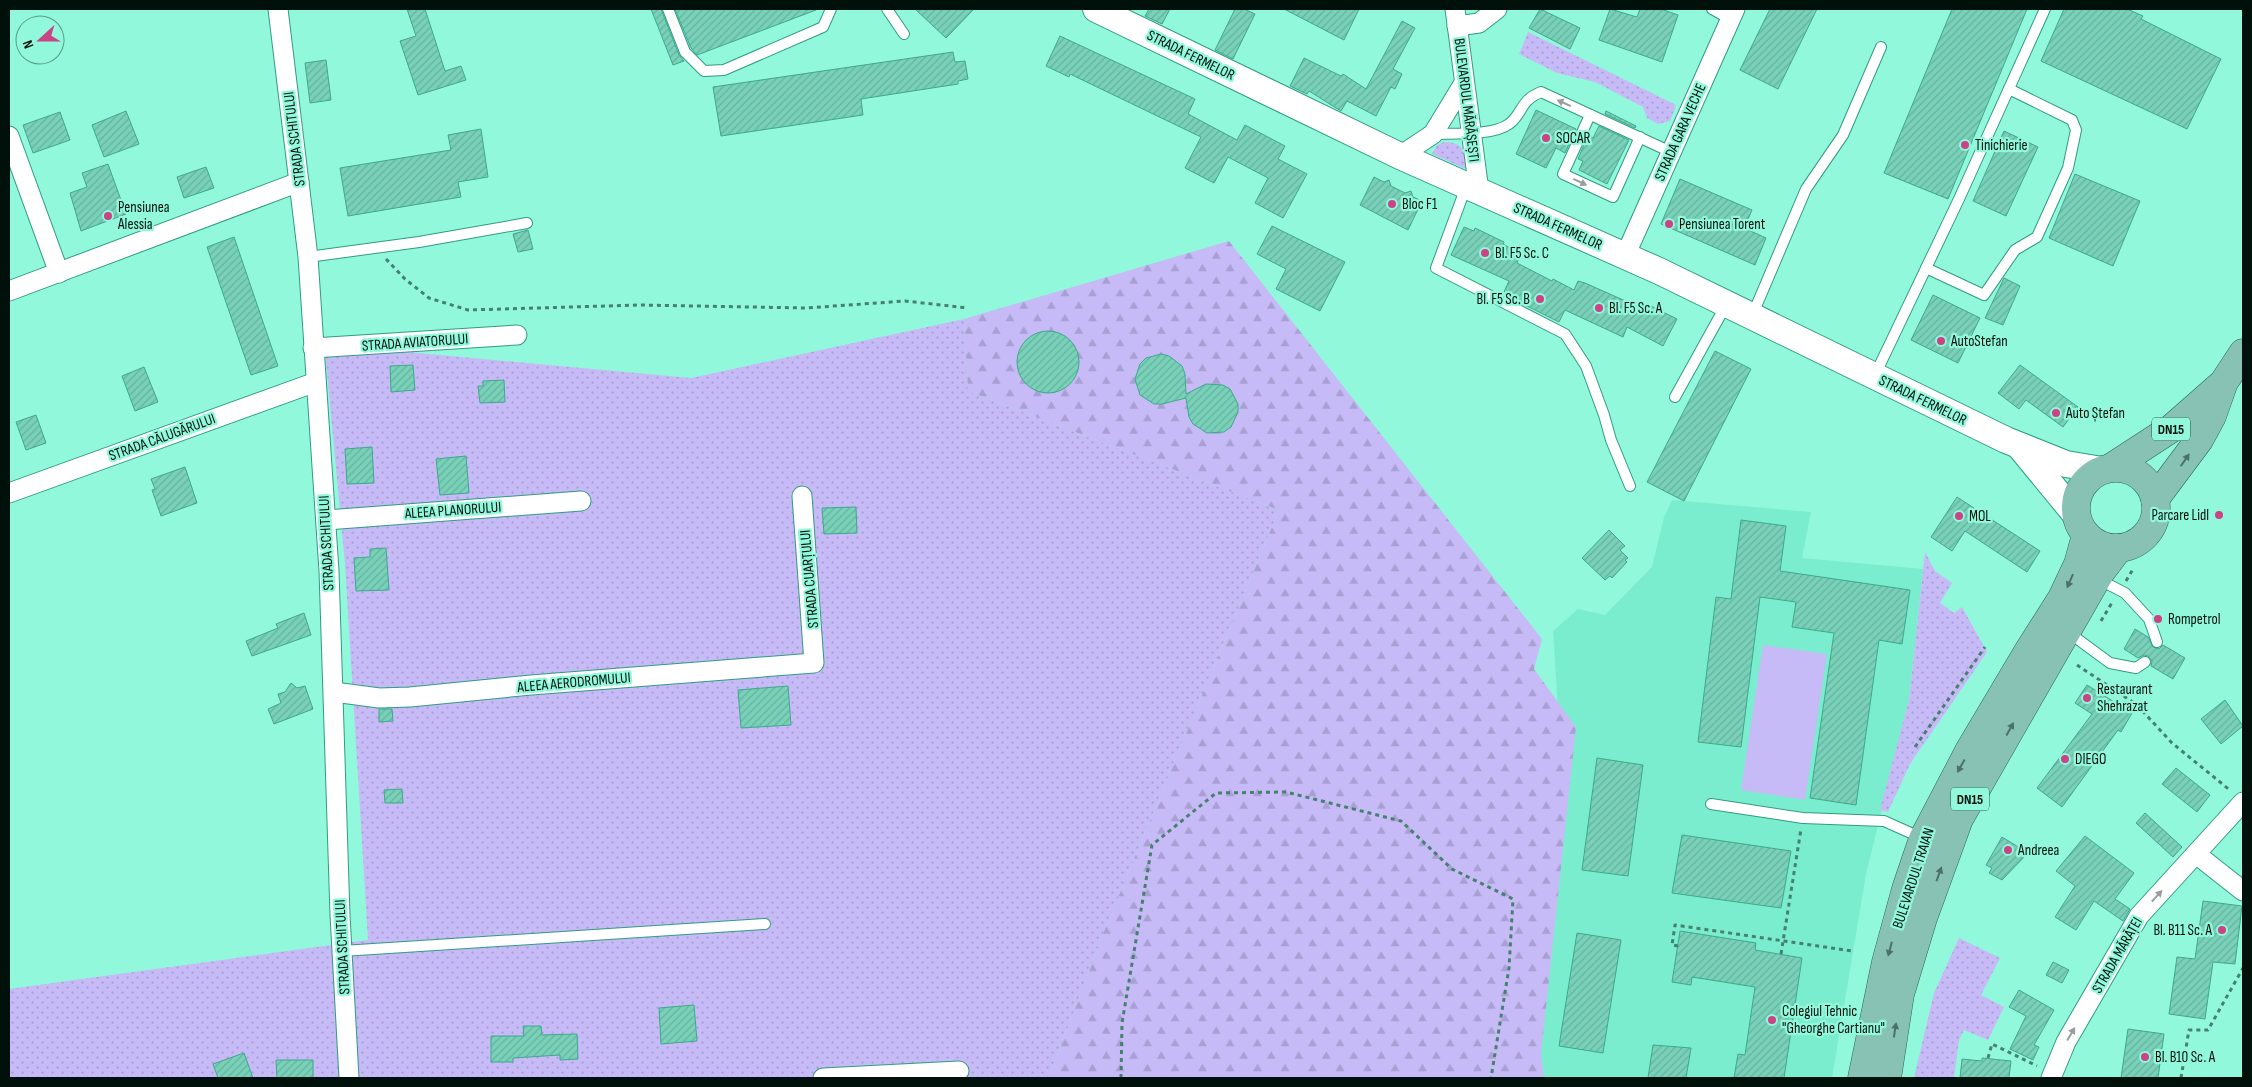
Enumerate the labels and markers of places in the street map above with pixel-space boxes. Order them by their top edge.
place label: SOCAR [1556,129,1590,148]
marker: SOCAR [1540,132,1552,144]
place label: Tinichierie [1975,136,2027,155]
marker: Tinichierie [1959,139,1971,151]
place label: Bloc F1 [1402,195,1438,214]
place label: Pensiunea Alessia [117,198,170,234]
marker: Bloc F1 [1386,198,1398,210]
marker: Pensiunea Alessia [102,210,114,222]
place label: Pensiunea Torent [1679,215,1766,234]
marker: Pensiunea Torent [1663,218,1675,230]
place label: Bl. F5 Sc. C [1495,244,1549,263]
marker: Bl. F5 Sc. C [1479,247,1491,259]
place label: Bl. F5 Sc. B [1477,290,1530,309]
marker: Bl. F5 Sc. B [1534,293,1546,305]
place label: Bl. F5 Sc. A [1609,299,1663,318]
marker: Bl. F5 Sc. A [1593,302,1605,314]
place label: AutoStefan [1950,332,2008,351]
marker: AutoStefan [1935,335,1947,347]
place label: Auto Ștefan [2065,404,2125,423]
marker: Auto Ștefan [2050,407,2062,419]
place label: Parcare Lidl [2152,506,2209,525]
place label: MOL [1969,507,1991,526]
marker: Parcare Lidl [2213,509,2225,521]
marker: MOL [1953,510,1965,522]
place label: Rompetrol [2168,610,2220,629]
marker: Rompetrol [2152,613,2164,625]
place label: Restaurant Shehrazat [2097,680,2153,716]
marker: Restaurant Shehrazat [2081,692,2093,704]
place label: DIEGO [2075,750,2106,769]
marker: DIEGO [2059,753,2071,765]
place label: Andreea [2017,841,2060,860]
marker: Andreea [2002,844,2014,856]
place label: Bl. B11 Sc. A [2153,921,2213,940]
marker: Bl. B11 Sc. A [2216,924,2228,936]
place label: Colegiul Tehnic "Gheorghe Cartianu" [1782,1002,1885,1038]
marker: Colegiul Tehnic "Gheorghe Cartianu" [1766,1014,1778,1026]
place label: Bl. B10 Sc. A [2155,1048,2216,1067]
marker: Bl. B10 Sc. A [2139,1051,2151,1063]

